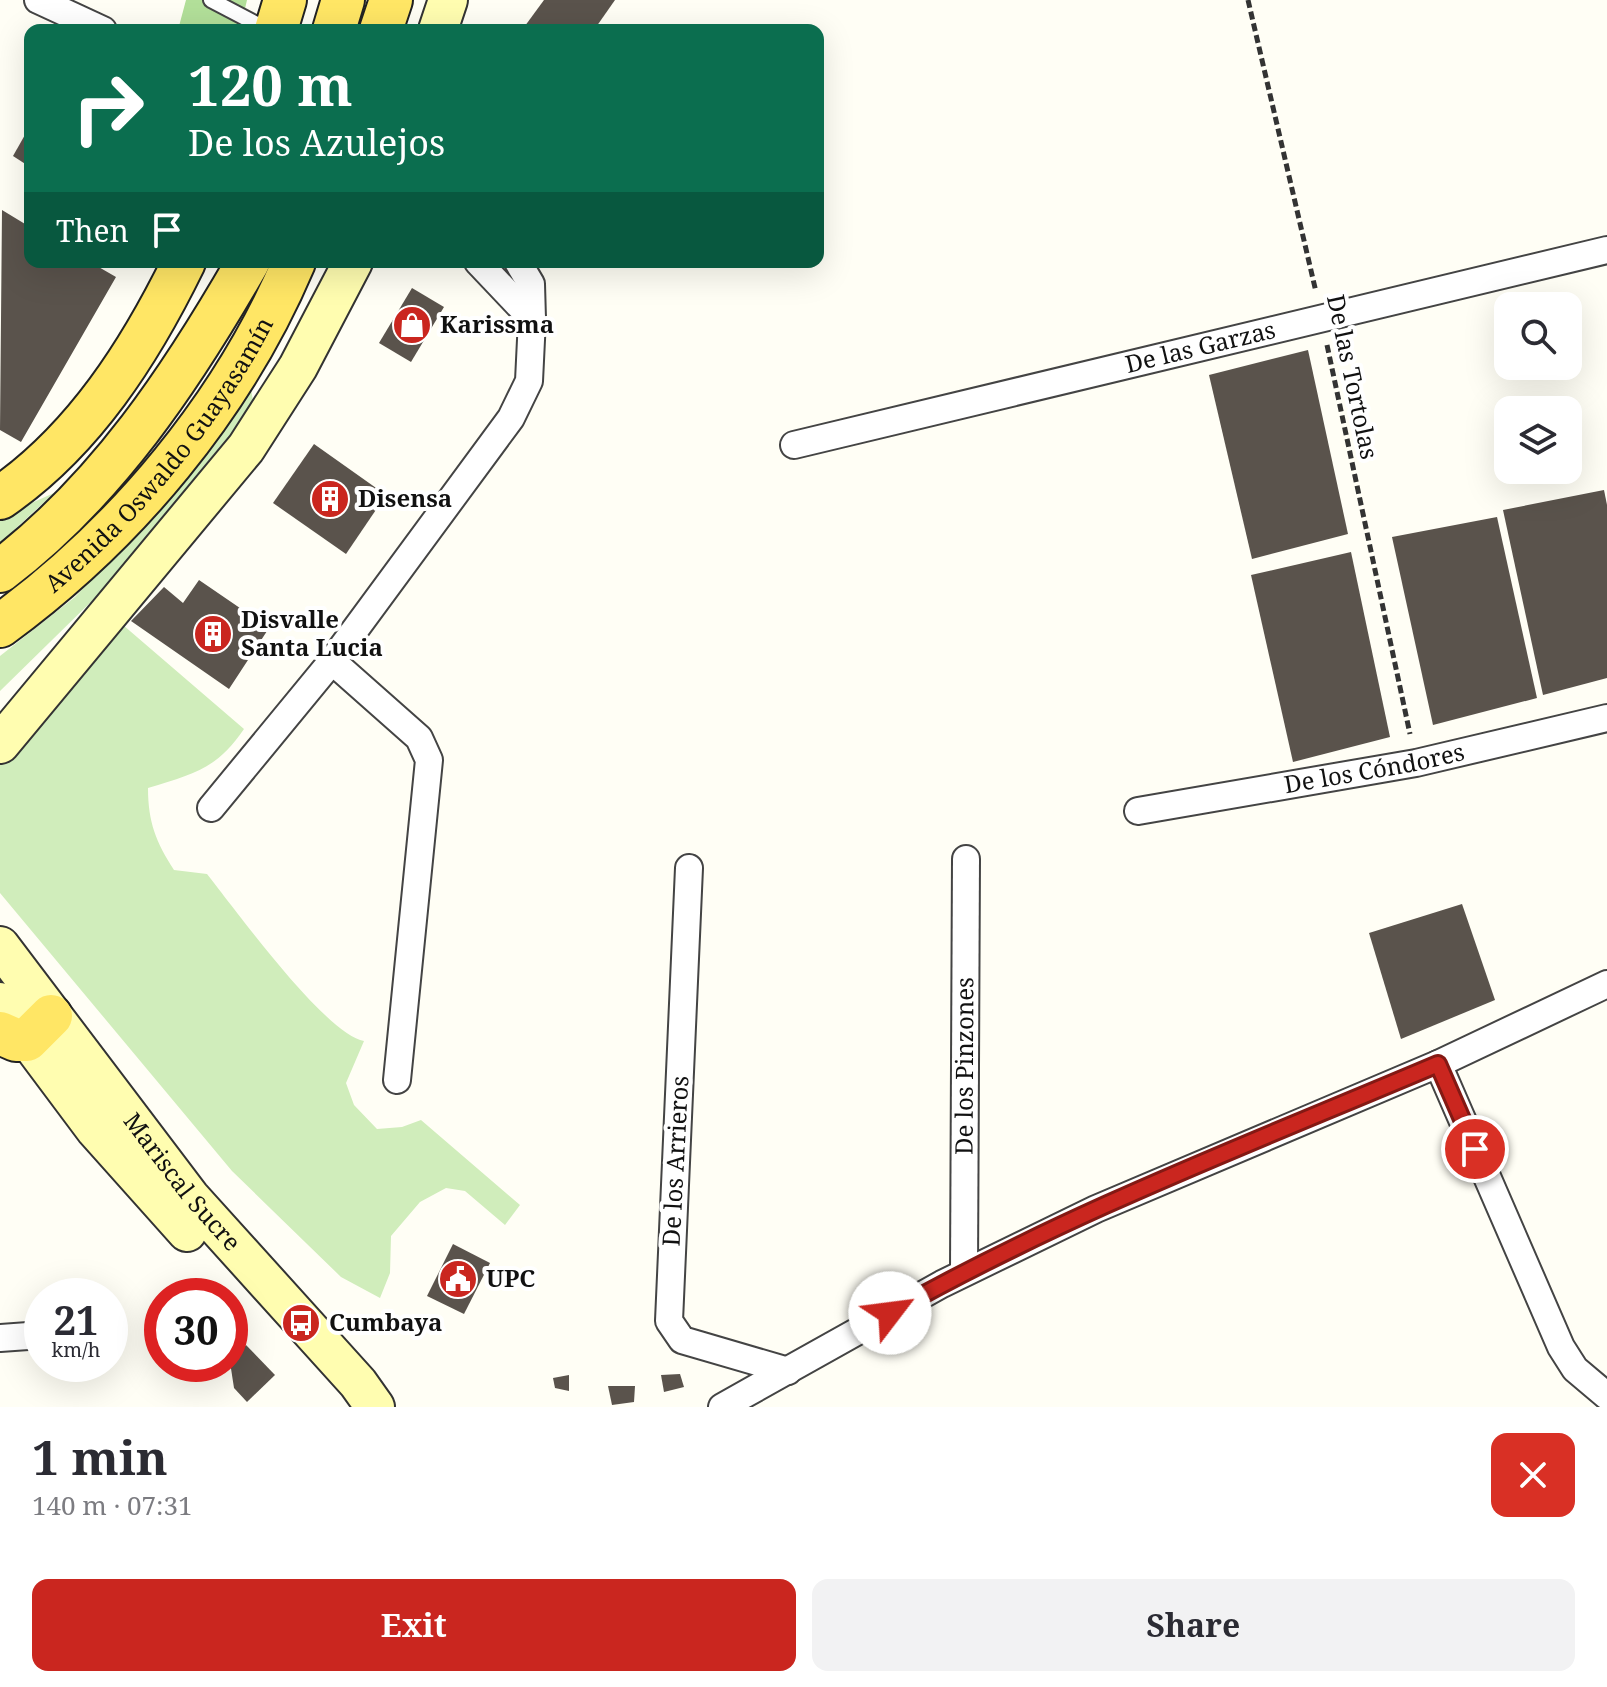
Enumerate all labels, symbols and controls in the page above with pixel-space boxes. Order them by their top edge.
text: 120 m [188,46,353,122]
icon: right [56,56,160,160]
text: De los Azulejos [188,118,445,167]
icon: arrive [145,208,189,252]
text: Then [56,210,129,251]
street label: De las Tortolas [1320,291,1387,462]
map controls [1494,292,1582,484]
button: search [1494,292,1582,380]
shop icon: Karissma [391,304,433,346]
place label: Karissma [440,307,554,340]
street label: Avenida Oswaldo Guayasamín [37,311,280,599]
street label: De las Garzas [1122,312,1278,380]
button: layers [1494,396,1582,484]
building icon: Disensa [309,478,351,520]
place label: Disensa [358,481,452,514]
place label: Disvalle Santa Lucia [241,602,383,663]
building icon: Disvalle Santa Lucia [192,613,234,655]
street label: De los Cóndores [1281,734,1467,800]
street label: De los Pinzones [947,977,980,1155]
street label: De los Arrieros [654,1075,695,1247]
street label: Mariscal Sucre [117,1105,249,1257]
pin [1441,1115,1509,1183]
icon: arrive [1453,1127,1497,1171]
public building icon: UPC [437,1258,479,1300]
place label: UPC [486,1261,535,1294]
position arrow [848,1271,932,1355]
speed limit sign: 30 [144,1278,248,1382]
text: 21 [53,1292,99,1347]
bus stop icon: Cumbaya [280,1302,322,1344]
place label: Cumbaya [329,1305,443,1338]
text: km/h [51,1336,101,1363]
text: 1 min [32,1424,168,1489]
button: close [1491,1433,1575,1517]
text: 140 m · 07:31 [32,1487,193,1523]
button: Exit [32,1579,796,1671]
button: Share [812,1579,1575,1671]

